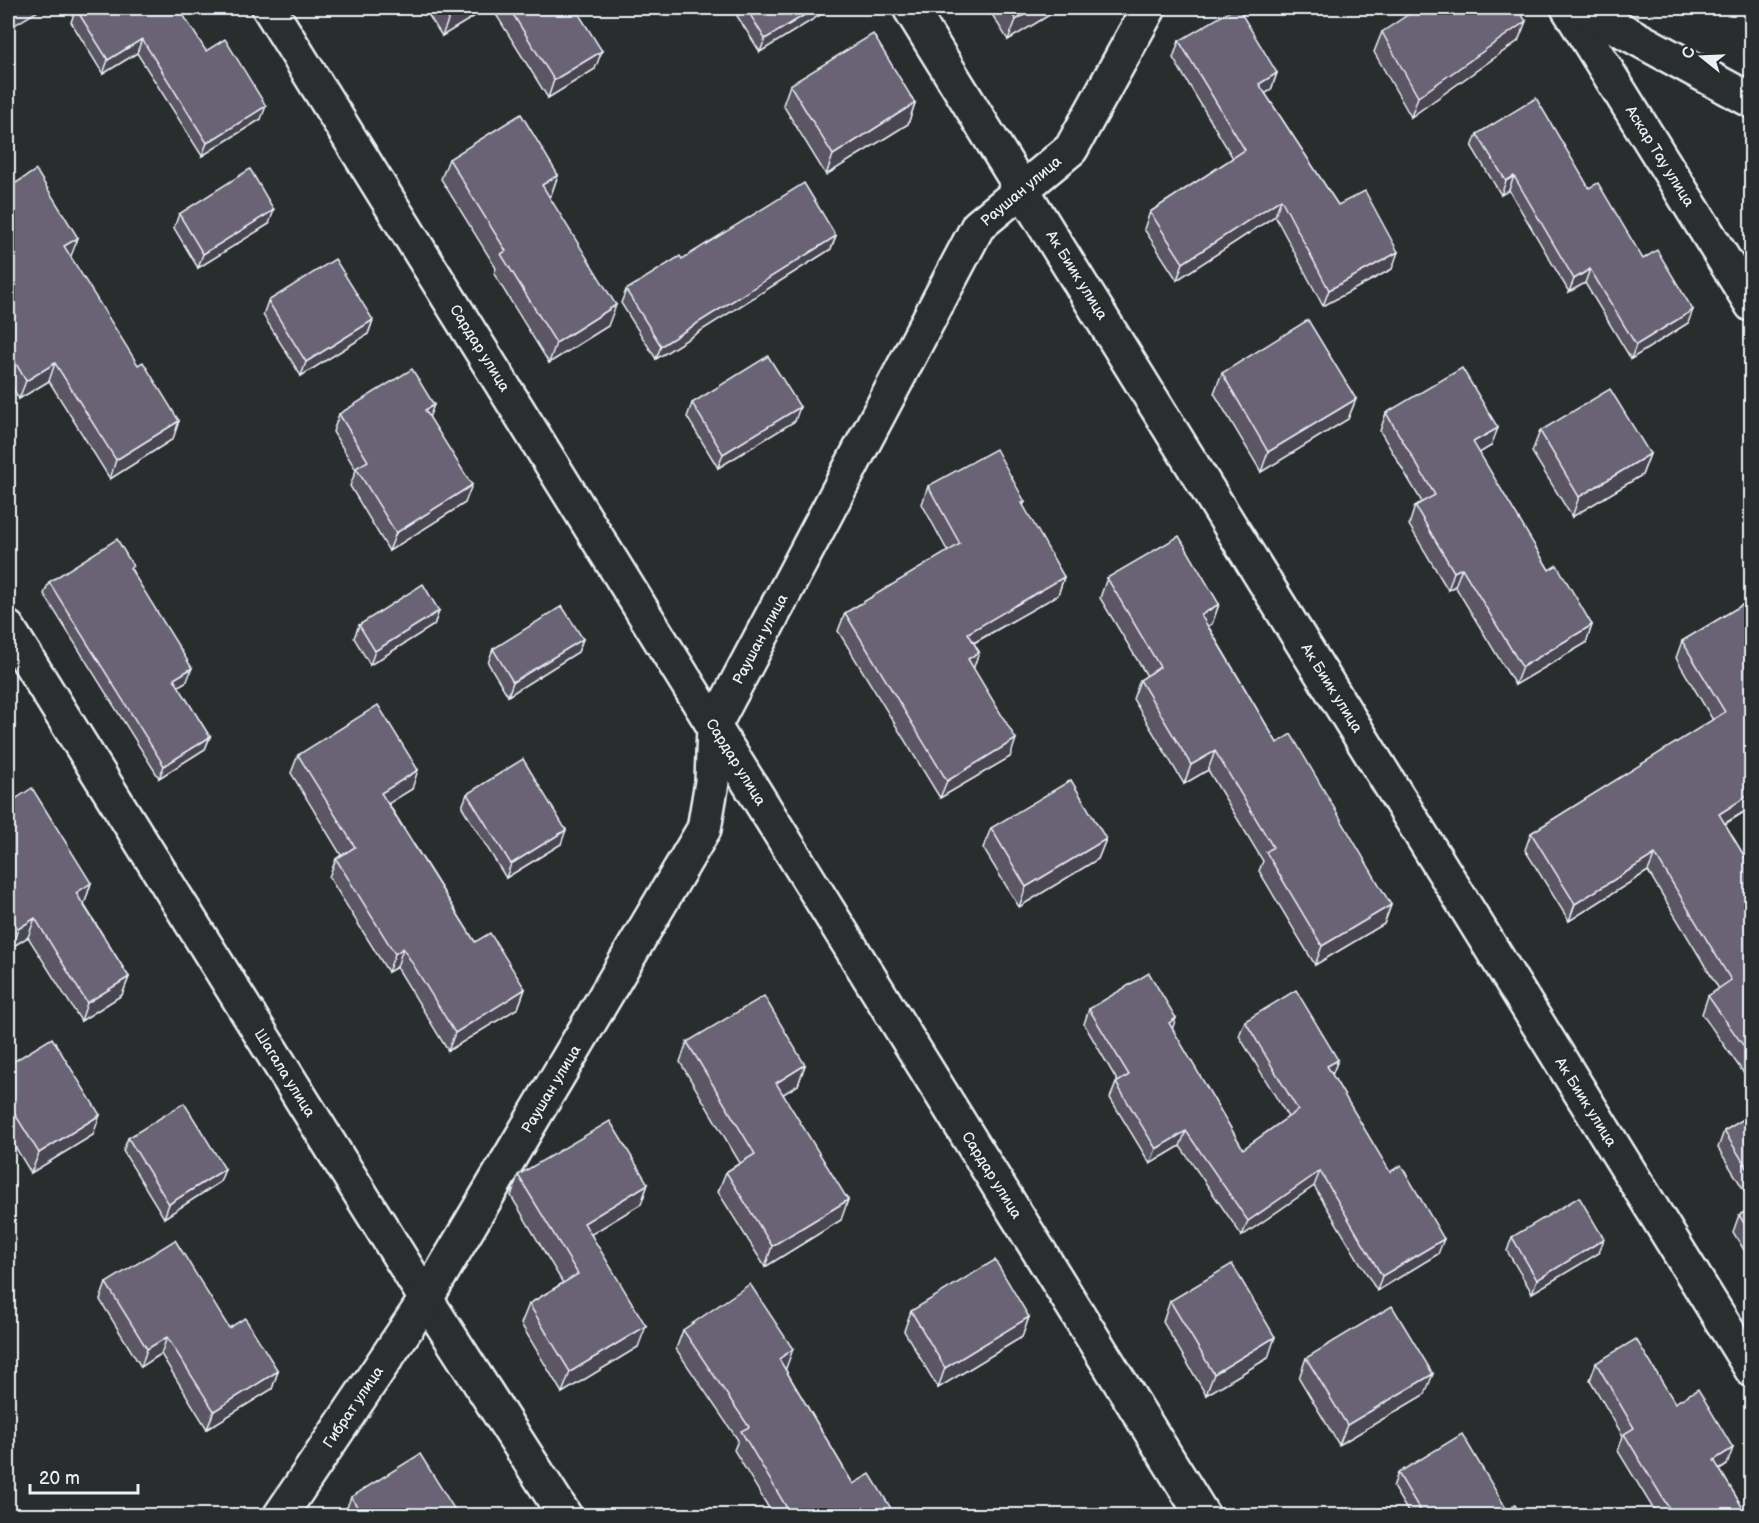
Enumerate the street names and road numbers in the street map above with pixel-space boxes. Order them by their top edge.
street label: Аскар Тау улица [1620,101,1698,210]
street label: Раушан улица [977,152,1066,231]
street label: Ак Биик улица [1041,226,1112,324]
street label: Сардар улица [445,301,514,395]
street label: Раушан улица [729,591,792,688]
street label: Ак Биик улица [1296,639,1367,737]
street label: Сардар улица [701,715,770,809]
street label: Шагала улица [250,1026,319,1121]
street label: Раушан улица [518,1042,585,1137]
street label: Ак Биик улица [1550,1053,1621,1151]
street label: Сардар улица [957,1128,1026,1222]
street label: Гибрат улица [319,1363,388,1452]

